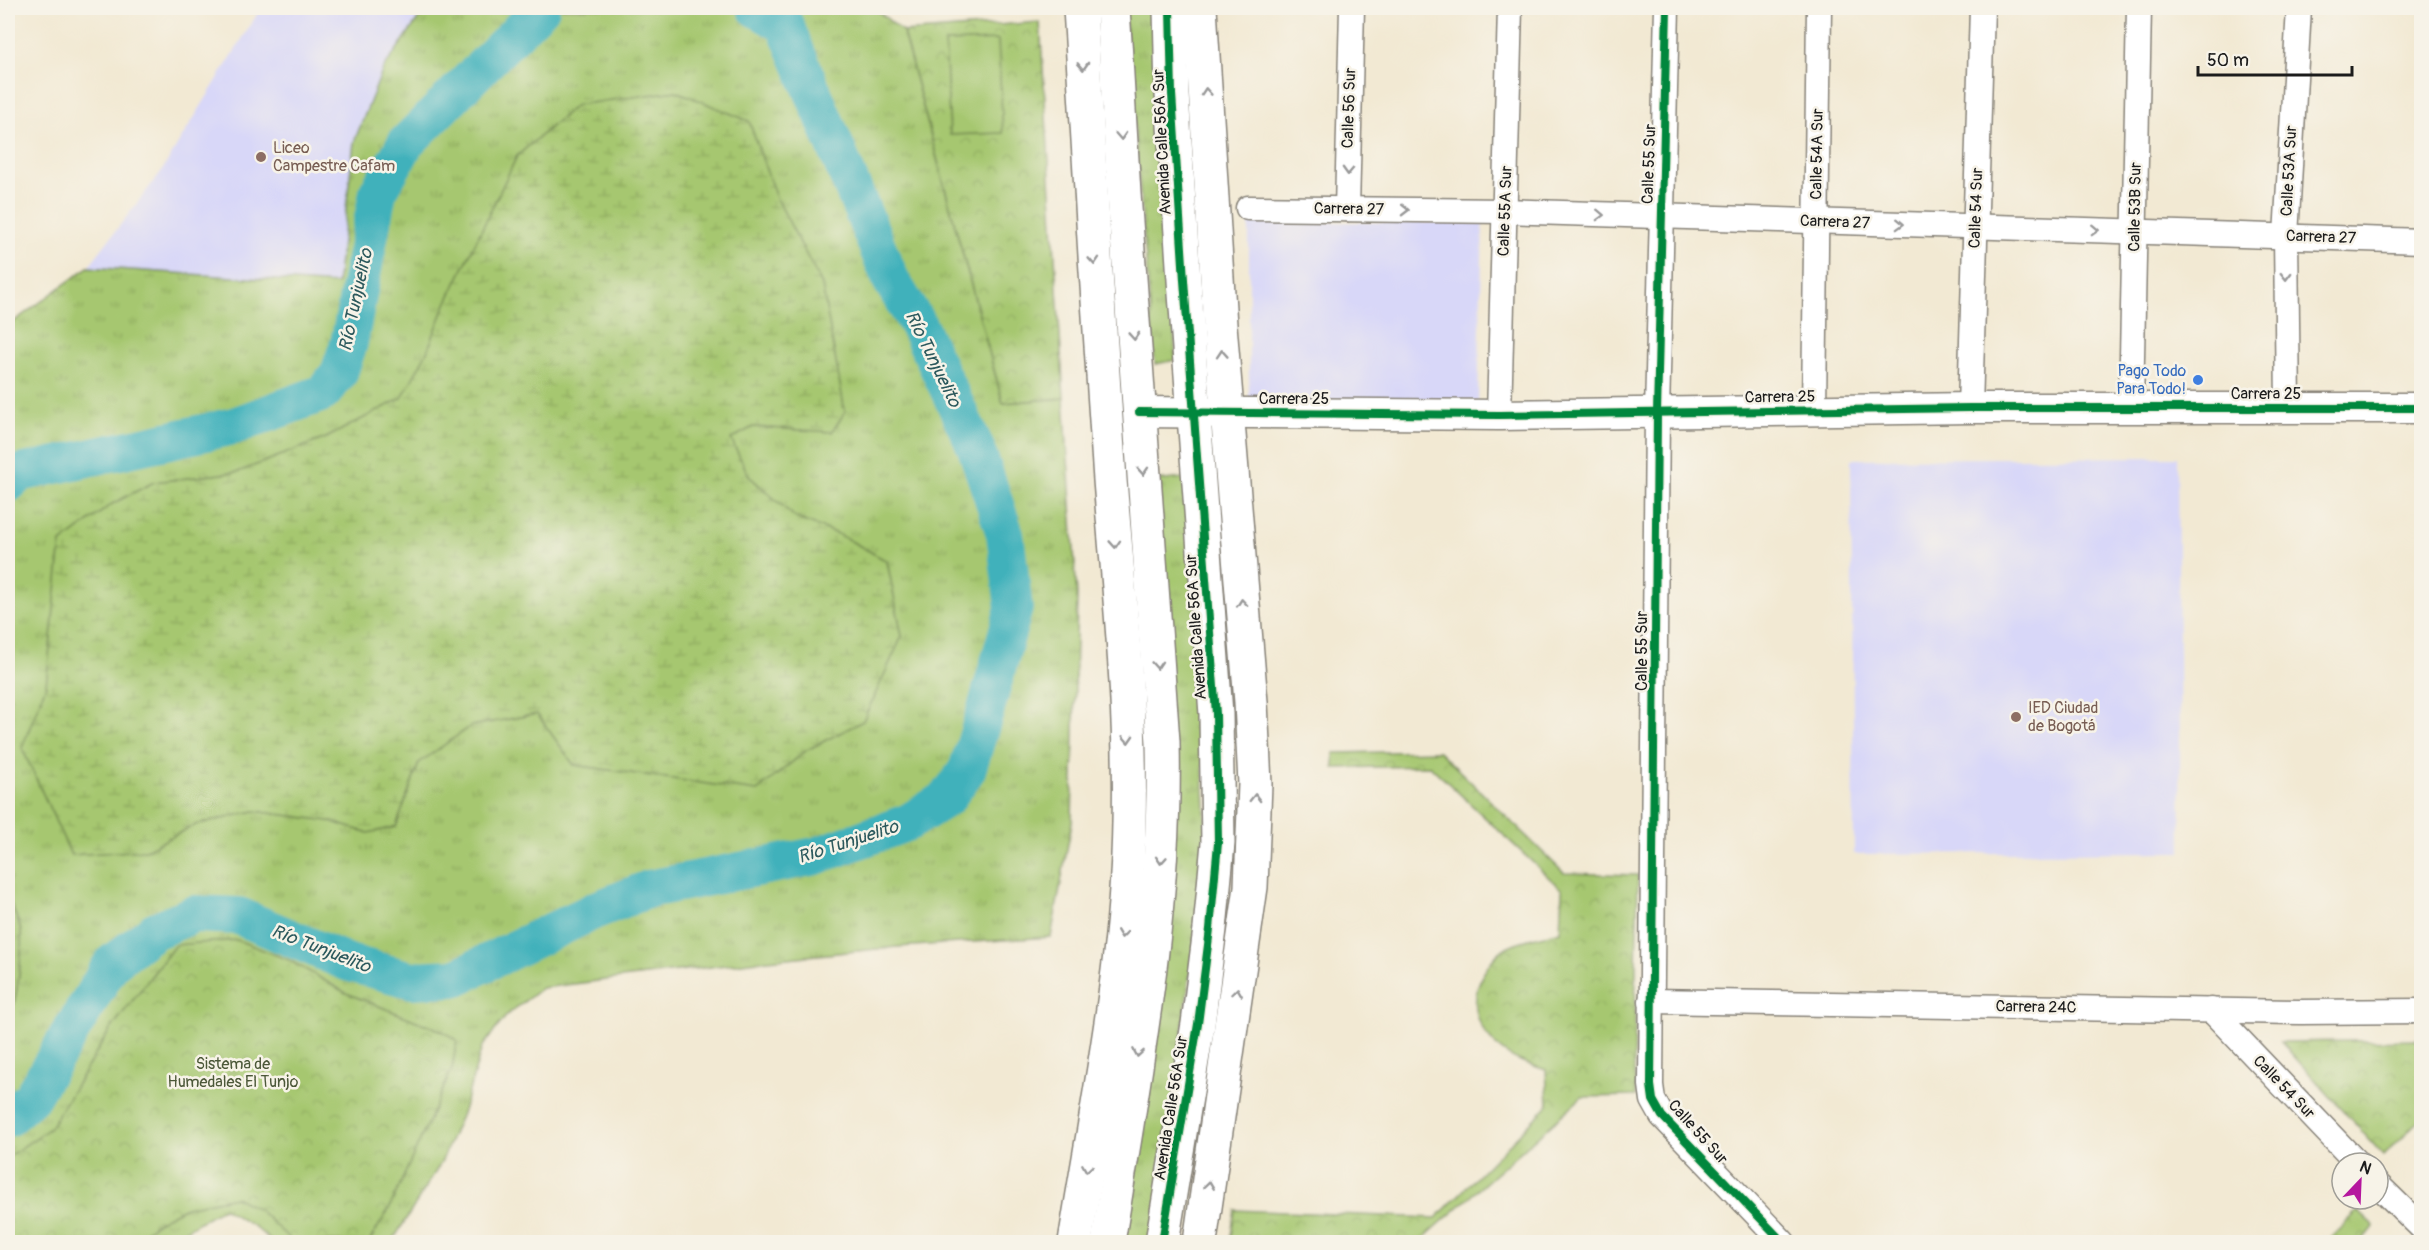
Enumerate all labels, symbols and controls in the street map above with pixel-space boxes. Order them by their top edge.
scale bar [2198,39,2352,77]
text: 50 m [2207,49,2249,72]
one-way arrow [1077,61,1090,70]
street label: Calle 56 Sur [1338,67,1360,149]
street label: Avenida Calle 56A Sur [1148,68,1176,215]
one-way arrow [1200,87,1213,96]
street label: Calle 54A Sur [1806,108,1828,200]
street label: Calle 55 Sur [1638,123,1660,204]
street label: Calle 53A Sur [2277,125,2301,217]
one-way arrow [1114,132,1127,141]
place label: Liceo Campestre Cafam [273,138,395,176]
marker: Liceo Campestre Cafam [254,150,268,164]
street label: Calle 53B Sur [2124,162,2146,252]
street label: Calle 55A Sur [1493,165,1517,257]
one-way arrow [1341,166,1354,175]
street label: Calle 54 Sur [1965,167,1987,249]
street label: Carrera 27 [1314,198,1385,220]
one-way arrow [1401,204,1410,216]
one-way arrow [1596,208,1605,221]
street label: Carrera 27 [1800,211,1871,233]
one-way arrow [1895,218,1904,231]
one-way arrow [2090,224,2099,237]
street label: Carrera 27 [2286,226,2357,248]
water label: Río Tunjuelito [334,246,378,353]
one-way arrow [1088,256,1101,265]
one-way arrow [2280,271,2292,280]
water label: Río Tunjuelito [900,307,967,412]
one-way arrow [1127,332,1140,341]
one-way arrow [1216,350,1229,359]
place label: Pago Todo Para Todo! [2116,361,2186,399]
marker: Pago Todo Para Todo! [2191,373,2205,387]
street label: Carrera 25 [2231,384,2301,404]
street label: Carrera 25 [1745,386,1815,408]
street label: Carrera 25 [1259,389,1329,409]
one-way arrow [1136,466,1149,475]
one-way arrow [1108,540,1121,549]
street label: Avenida Calle 56A Sur [1181,553,1211,701]
one-way arrow [1236,599,1249,608]
street label: Calle 55 Sur [1632,611,1652,691]
one-way arrow [1150,661,1163,670]
place label: IED Ciudad de Bogotá [2028,698,2098,736]
marker: IED Ciudad de Bogotá [2009,710,2023,724]
one-way arrow [1121,734,1134,743]
one-way arrow [1249,793,1261,802]
water label: Río Tunjuelito [795,815,902,869]
one-way arrow [1155,855,1168,864]
water label: Río Tunjuelito [268,920,375,979]
one-way arrow [1116,929,1129,938]
one-way arrow [1230,987,1242,996]
street label: Carrera 24C [1995,996,2077,1018]
street label: Avenida Calle 56A Sur [1150,1034,1192,1182]
one-way arrow [1132,1049,1144,1058]
street label: Calle 54 Sur [2249,1051,2319,1123]
park label: Sistema de Humedales El Tunjo [168,1054,299,1092]
street label: Calle 55 Sur [1664,1096,1732,1169]
north arrow [2330,1151,2390,1211]
text: N [2357,1157,2375,1180]
one-way arrow [1081,1163,1093,1173]
one-way arrow [1202,1180,1214,1189]

